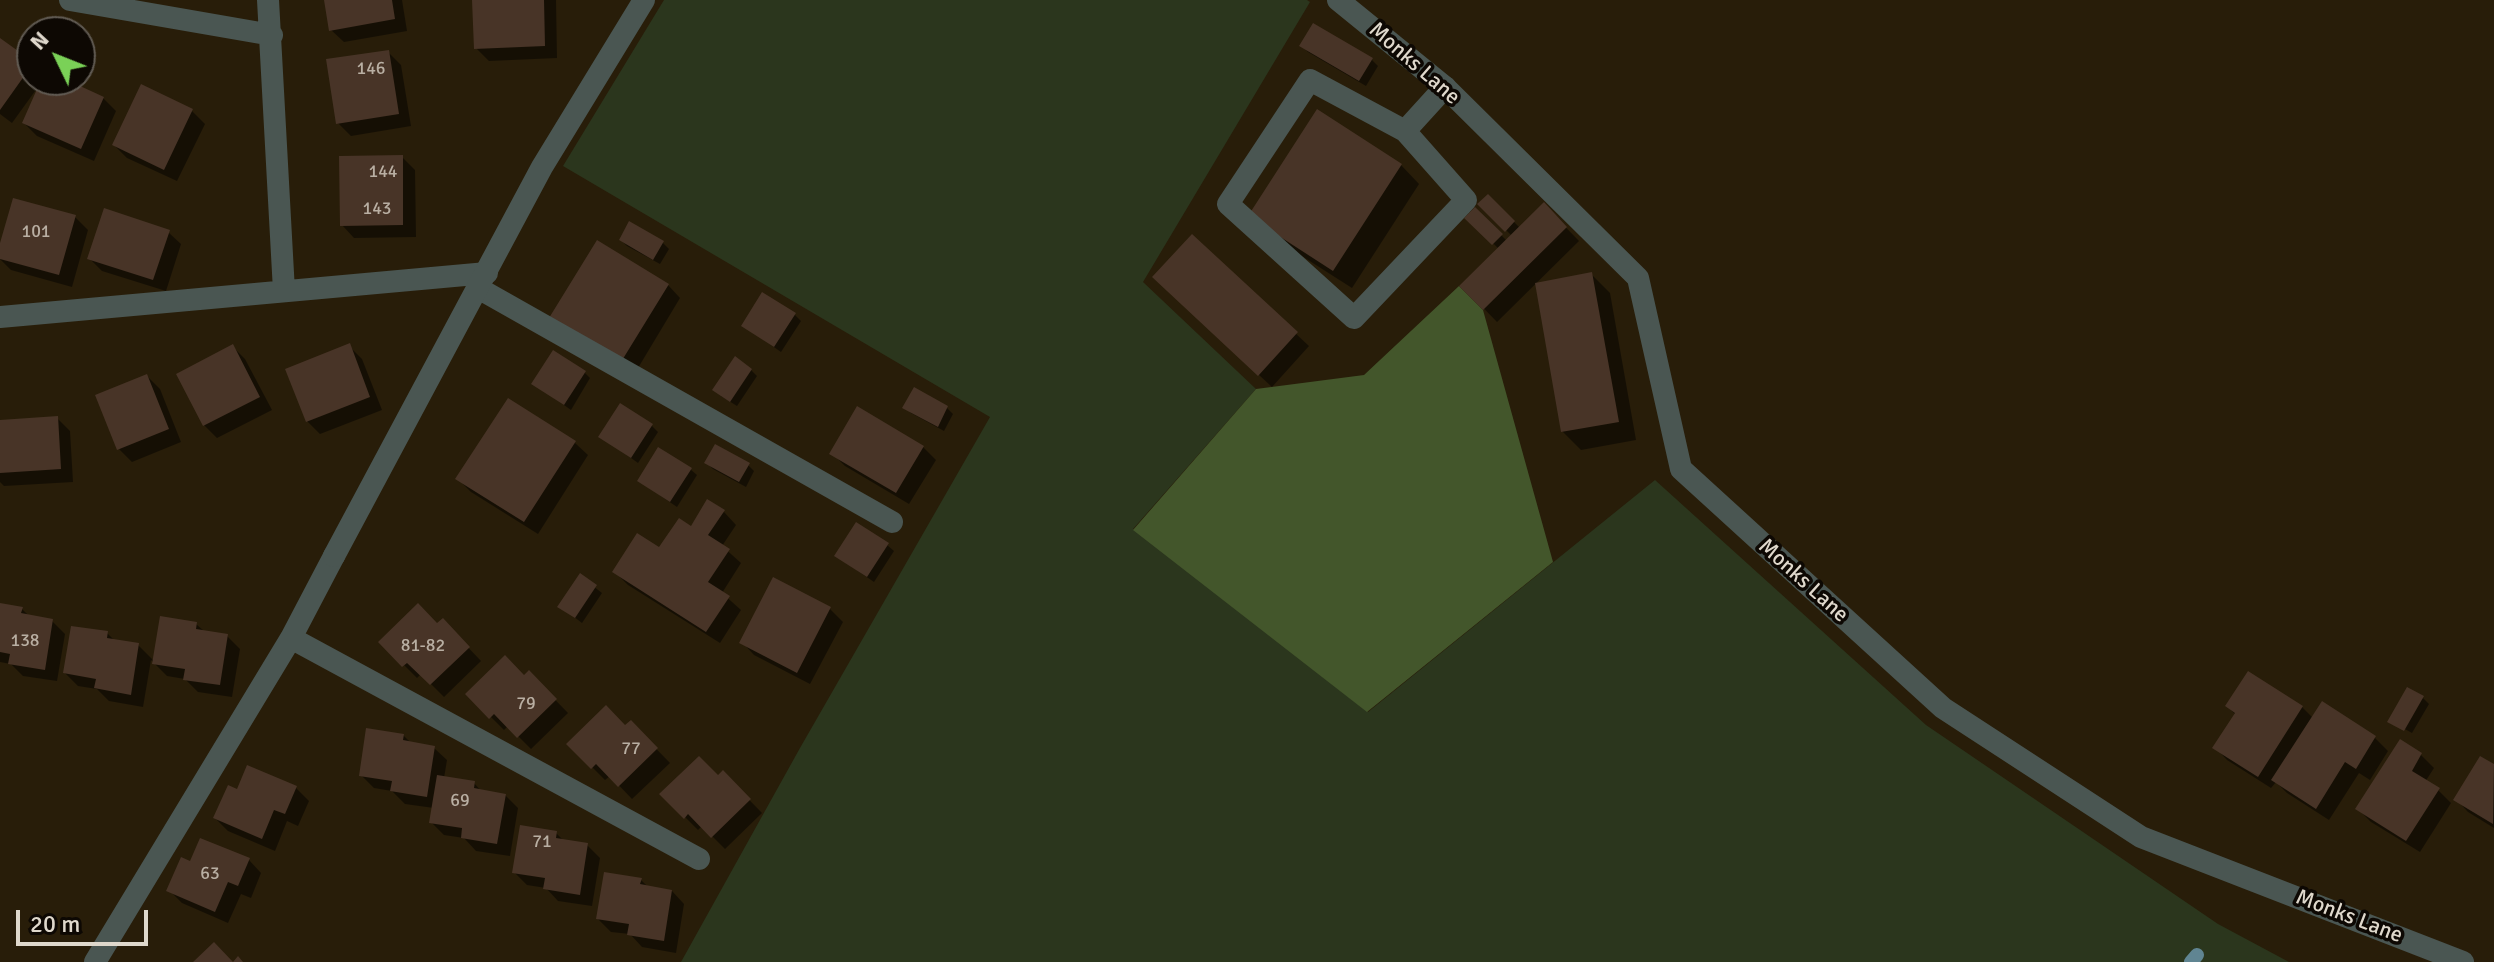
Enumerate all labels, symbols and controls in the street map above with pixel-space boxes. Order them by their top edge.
north arrow [16,16,96,96]
street label: Monks Lane [1363,17,1465,111]
text: N [24,26,55,55]
house number: 146 [356,58,386,80]
house number: 144 [368,161,398,183]
house number: 143 [362,198,392,220]
house number: 101 [21,221,51,243]
street label: Monks Lane [1753,534,1853,628]
house number: 138 [10,630,40,652]
house number: 81-82 [401,635,445,657]
house number: 79 [516,693,536,715]
house number: 77 [621,738,641,760]
house number: 69 [450,790,470,812]
house number: 71 [532,831,552,853]
house number: 63 [200,863,220,885]
street label: Monks Lane [2292,885,2406,949]
scale bar [20,894,152,944]
text: 20 m [30,909,80,939]

